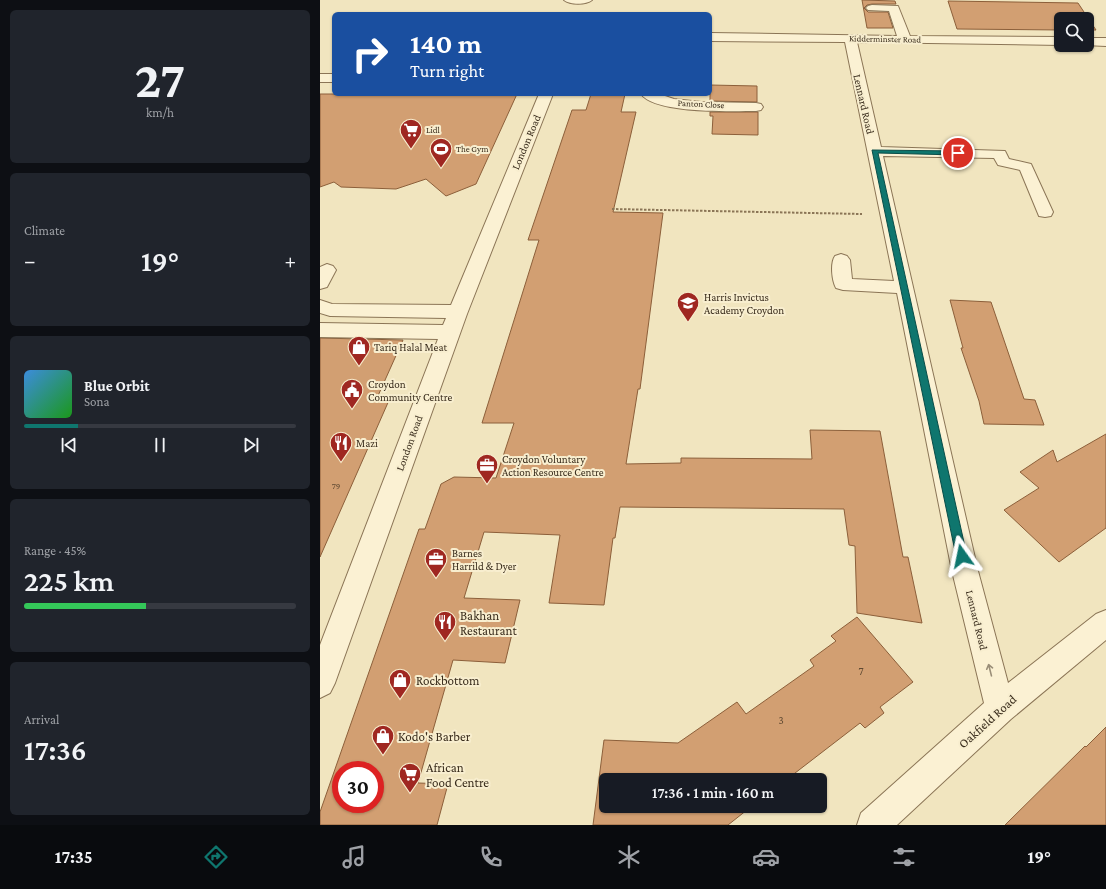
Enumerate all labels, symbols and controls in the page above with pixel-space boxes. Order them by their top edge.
map controls [1054,12,1094,52]
button: search [1054,12,1094,52]
icon: right [344,28,396,80]
text: 140 m [410,28,482,59]
street label: Kidderminster Road [849,33,921,45]
text: 27 [135,50,185,108]
text: Turn right [410,61,484,81]
street label: Lennard Road [851,73,877,135]
street label: Panton Close [677,98,725,110]
text: km/h [146,105,174,120]
street label: London Road [509,113,543,171]
supermarket icon: Lidl [398,117,424,150]
place label: Lidl [426,125,441,135]
sports icon: The Gym [428,136,454,169]
pin [941,136,975,170]
icon: arrive [947,142,969,164]
place label: The Gym [456,144,488,154]
text: Climate [24,223,65,238]
text: 19° [141,244,179,277]
text: − [24,248,36,273]
text: + [284,248,296,273]
school or university icon: Harris Invictus Academy Croydon [675,290,701,323]
place label: Harris Invictus Academy Croydon [704,291,784,317]
shop icon: Tariq Halal Meat [346,334,372,367]
place label: Tariq Halal Meat [374,341,447,354]
public building icon: Croydon Community Centre [339,377,365,410]
text: Blue Orbit [84,378,150,394]
place label: Croydon Community Centre [368,378,452,404]
text: Sona [84,394,110,409]
street label: London Road [393,413,425,472]
restaurant icon: Mazi [328,430,354,463]
icon: previous [58,434,80,456]
icon: pause [149,434,171,456]
icon: next [240,434,262,456]
place label: Mazi [356,437,378,449]
office icon: Croydon Voluntary Action Resource Centre [474,452,500,485]
place label: Croydon Voluntary Action Resource Centre [502,453,604,478]
house number: 79 [332,481,341,491]
position arrow [941,535,983,577]
text: Range · 45% [24,543,86,558]
office icon: Barnes Harrild & Dyer [423,546,449,579]
place label: Barnes Harrild & Dyer [452,547,517,573]
text: 225 km [24,564,114,597]
street label: Lennard Road [964,589,990,651]
place label: Bakhan Restaurant [460,608,517,638]
restaurant icon: Bakhan Restaurant [432,609,458,642]
one-way arrow [986,663,994,676]
house number: 7 [858,665,864,677]
shop icon: Rockbottom [387,667,413,700]
place label: Rockbottom [416,673,480,688]
street label: Oakfield Road [955,691,1019,751]
text: Arrival [24,712,59,727]
house number: 3 [778,714,784,726]
shop icon: Kodo's Barber [370,723,396,756]
place label: Kodo's Barber [398,729,471,744]
text: 17:36 [24,733,87,766]
place label: African Food Centre [426,760,489,790]
speed limit sign: 30 [332,761,384,813]
supermarket icon: African Food Centre [397,761,423,794]
text: 17:36 · 1 min · 160 m [652,785,774,801]
icon: directions [202,843,230,871]
icon: music [340,843,368,871]
icon: phone [477,843,505,871]
icon: climate [615,843,643,871]
icon: car [752,843,780,871]
icon: filters [890,843,918,871]
text: 17:35 [55,847,93,867]
text: 19° [1028,847,1051,867]

